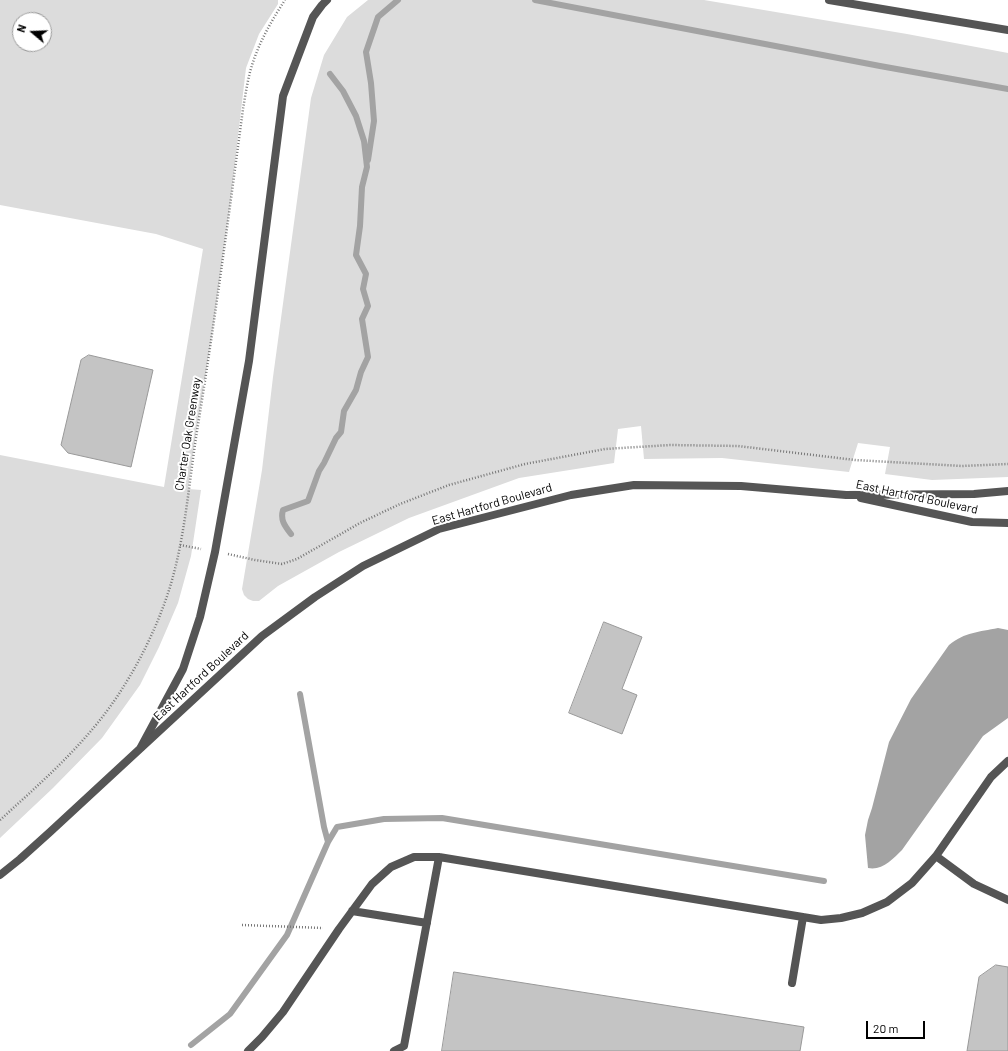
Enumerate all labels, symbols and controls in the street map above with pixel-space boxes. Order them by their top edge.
north arrow [12,12,52,52]
text: N [14,23,28,34]
street label: Charter Oak Greenway [172,376,204,492]
street label: East Hartford Boulevard [855,477,979,517]
street label: East Hartford Boulevard [430,480,554,528]
street label: East Hartford Boulevard [151,628,251,724]
scale bar [868,1013,927,1039]
text: 20 m [873,1021,899,1035]

